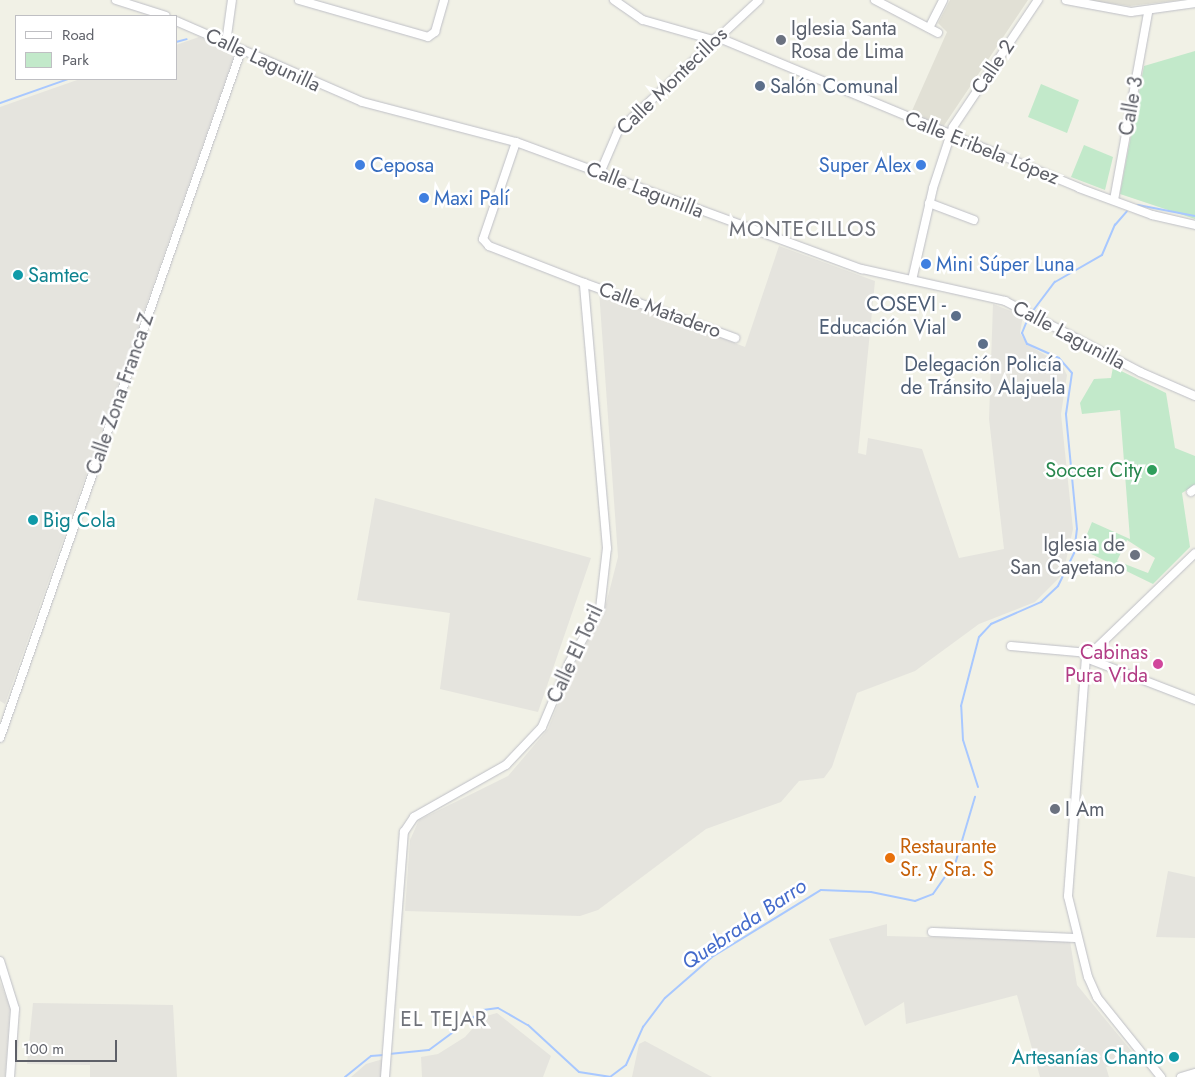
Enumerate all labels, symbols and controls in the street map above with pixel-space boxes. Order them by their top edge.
legend [15,15,178,80]
place label: Iglesia Santa Rosa de Lima [791,16,904,63]
street label: Calle Montecillos [612,22,732,140]
street label: Calle Lagunilla [202,23,324,97]
text: Road [62,24,94,46]
marker: Iglesia Santa Rosa de Lima [775,34,787,46]
street label: Calle 2 [966,35,1020,99]
text: Park [62,49,89,71]
place label: Salón Comunal [770,74,898,98]
street label: Calle 3 [1114,75,1148,137]
marker: Salón Comunal [754,80,766,92]
street label: Calle Eribela López [901,106,1063,190]
place label: Ceposa [370,153,434,177]
place label: Super Alex [819,153,911,177]
street label: Calle Lagunilla [583,157,707,223]
marker: Ceposa [354,159,366,171]
marker: Super Alex [915,159,927,171]
place label: Maxi Palí [434,186,509,210]
marker: Maxi Palí [418,192,430,204]
district label: MONTECILLOS [728,216,878,242]
place label: Mini Súper Luna [936,252,1074,276]
marker: Mini Súper Luna [920,258,932,270]
place label: Samtec [28,263,89,287]
marker: Samtec [12,269,24,281]
street label: Calle Matadero [596,277,724,343]
place label: COSEVI - Educación Vial [819,292,946,339]
street label: Calle Lagunilla [1009,295,1129,375]
street label: Calle Zona Franca Z [81,310,159,478]
marker: COSEVI - Educación Vial [950,310,962,322]
marker: Delegación Policía de Tránsito Alajuela [977,338,989,350]
place label: Delegación Policía de Tránsito Alajuela [901,352,1065,399]
place label: Soccer City [1045,458,1142,482]
marker: Soccer City [1146,464,1158,476]
place label: Big Cola [43,508,116,532]
marker: Big Cola [27,514,39,526]
place label: Iglesia de San Cayetano [1010,532,1125,579]
marker: Iglesia de San Cayetano [1129,549,1141,561]
street label: Calle El Toril [542,601,608,707]
place label: Cabinas Pura Vida [1065,640,1148,687]
marker: Cabinas Pura Vida [1152,658,1164,670]
place label: I Am [1065,797,1105,821]
marker: I Am [1049,803,1061,815]
place label: Restaurante Sr. y Sra. S [900,834,997,881]
marker: Restaurante Sr. y Sra. S [884,852,896,864]
water label: Quebrada Barro [677,873,811,975]
district label: EL TEJAR [399,1006,489,1032]
scale bar [18,1030,120,1062]
text: 100 m [23,1038,64,1060]
place label: Artesanías Chanto [1012,1045,1164,1069]
marker: Artesanías Chanto [1168,1051,1180,1063]

